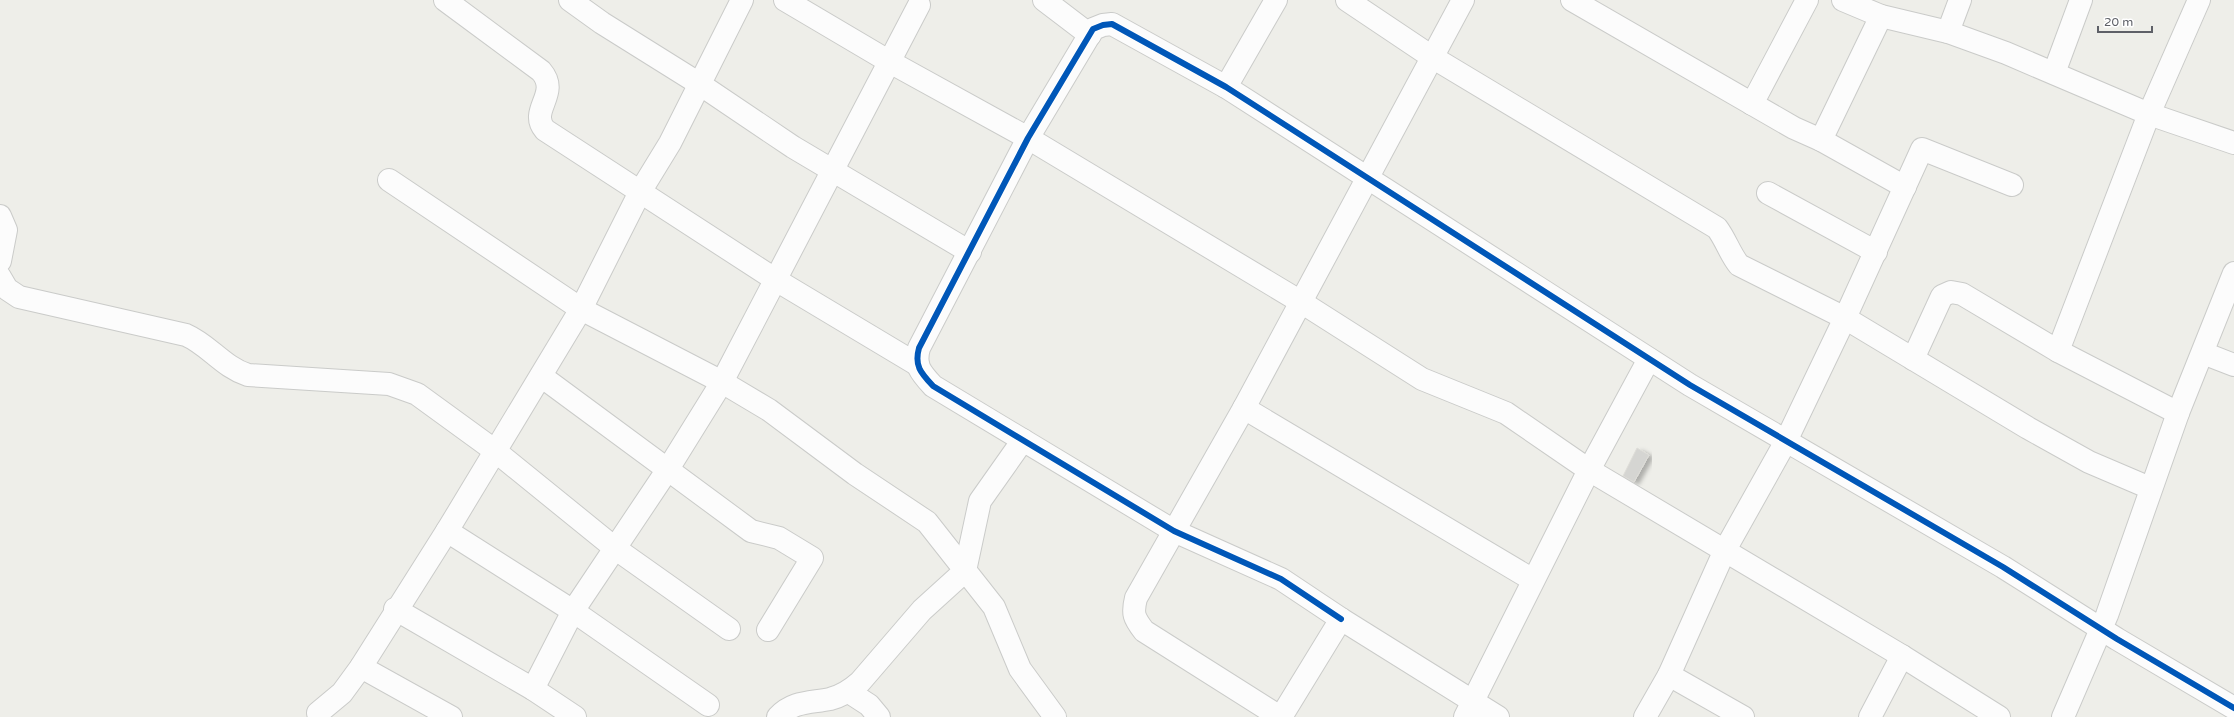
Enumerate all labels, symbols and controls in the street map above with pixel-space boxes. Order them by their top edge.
scale bar [2098,8,2152,34]
text: 20 m [2104,15,2133,29]

